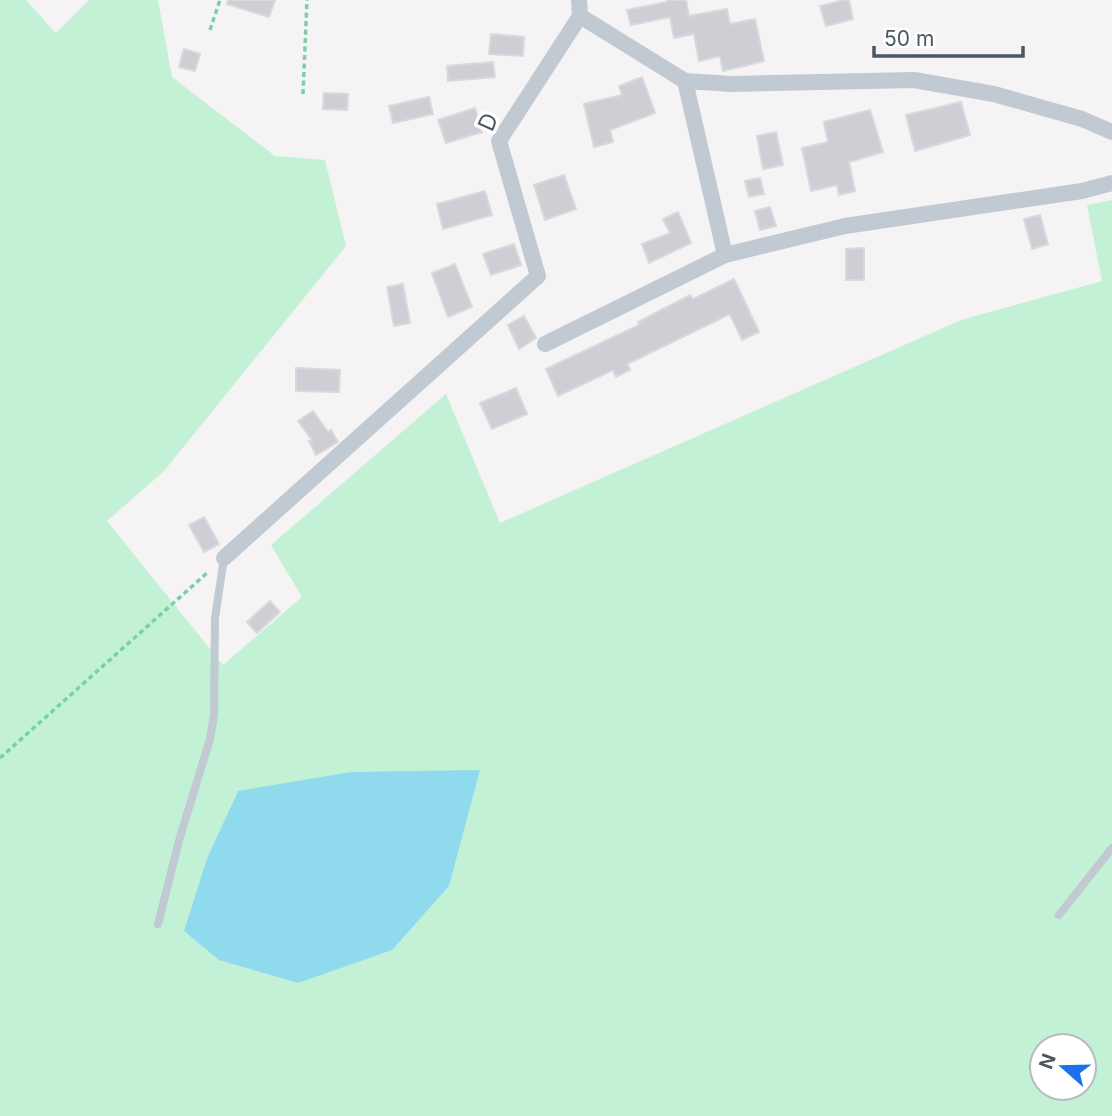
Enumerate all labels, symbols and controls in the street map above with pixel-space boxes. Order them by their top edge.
scale bar [874,14,1023,58]
text: 50 m [884,26,934,51]
street label: D [472,109,504,135]
north arrow [1028,1032,1098,1102]
text: N [1034,1051,1061,1072]

